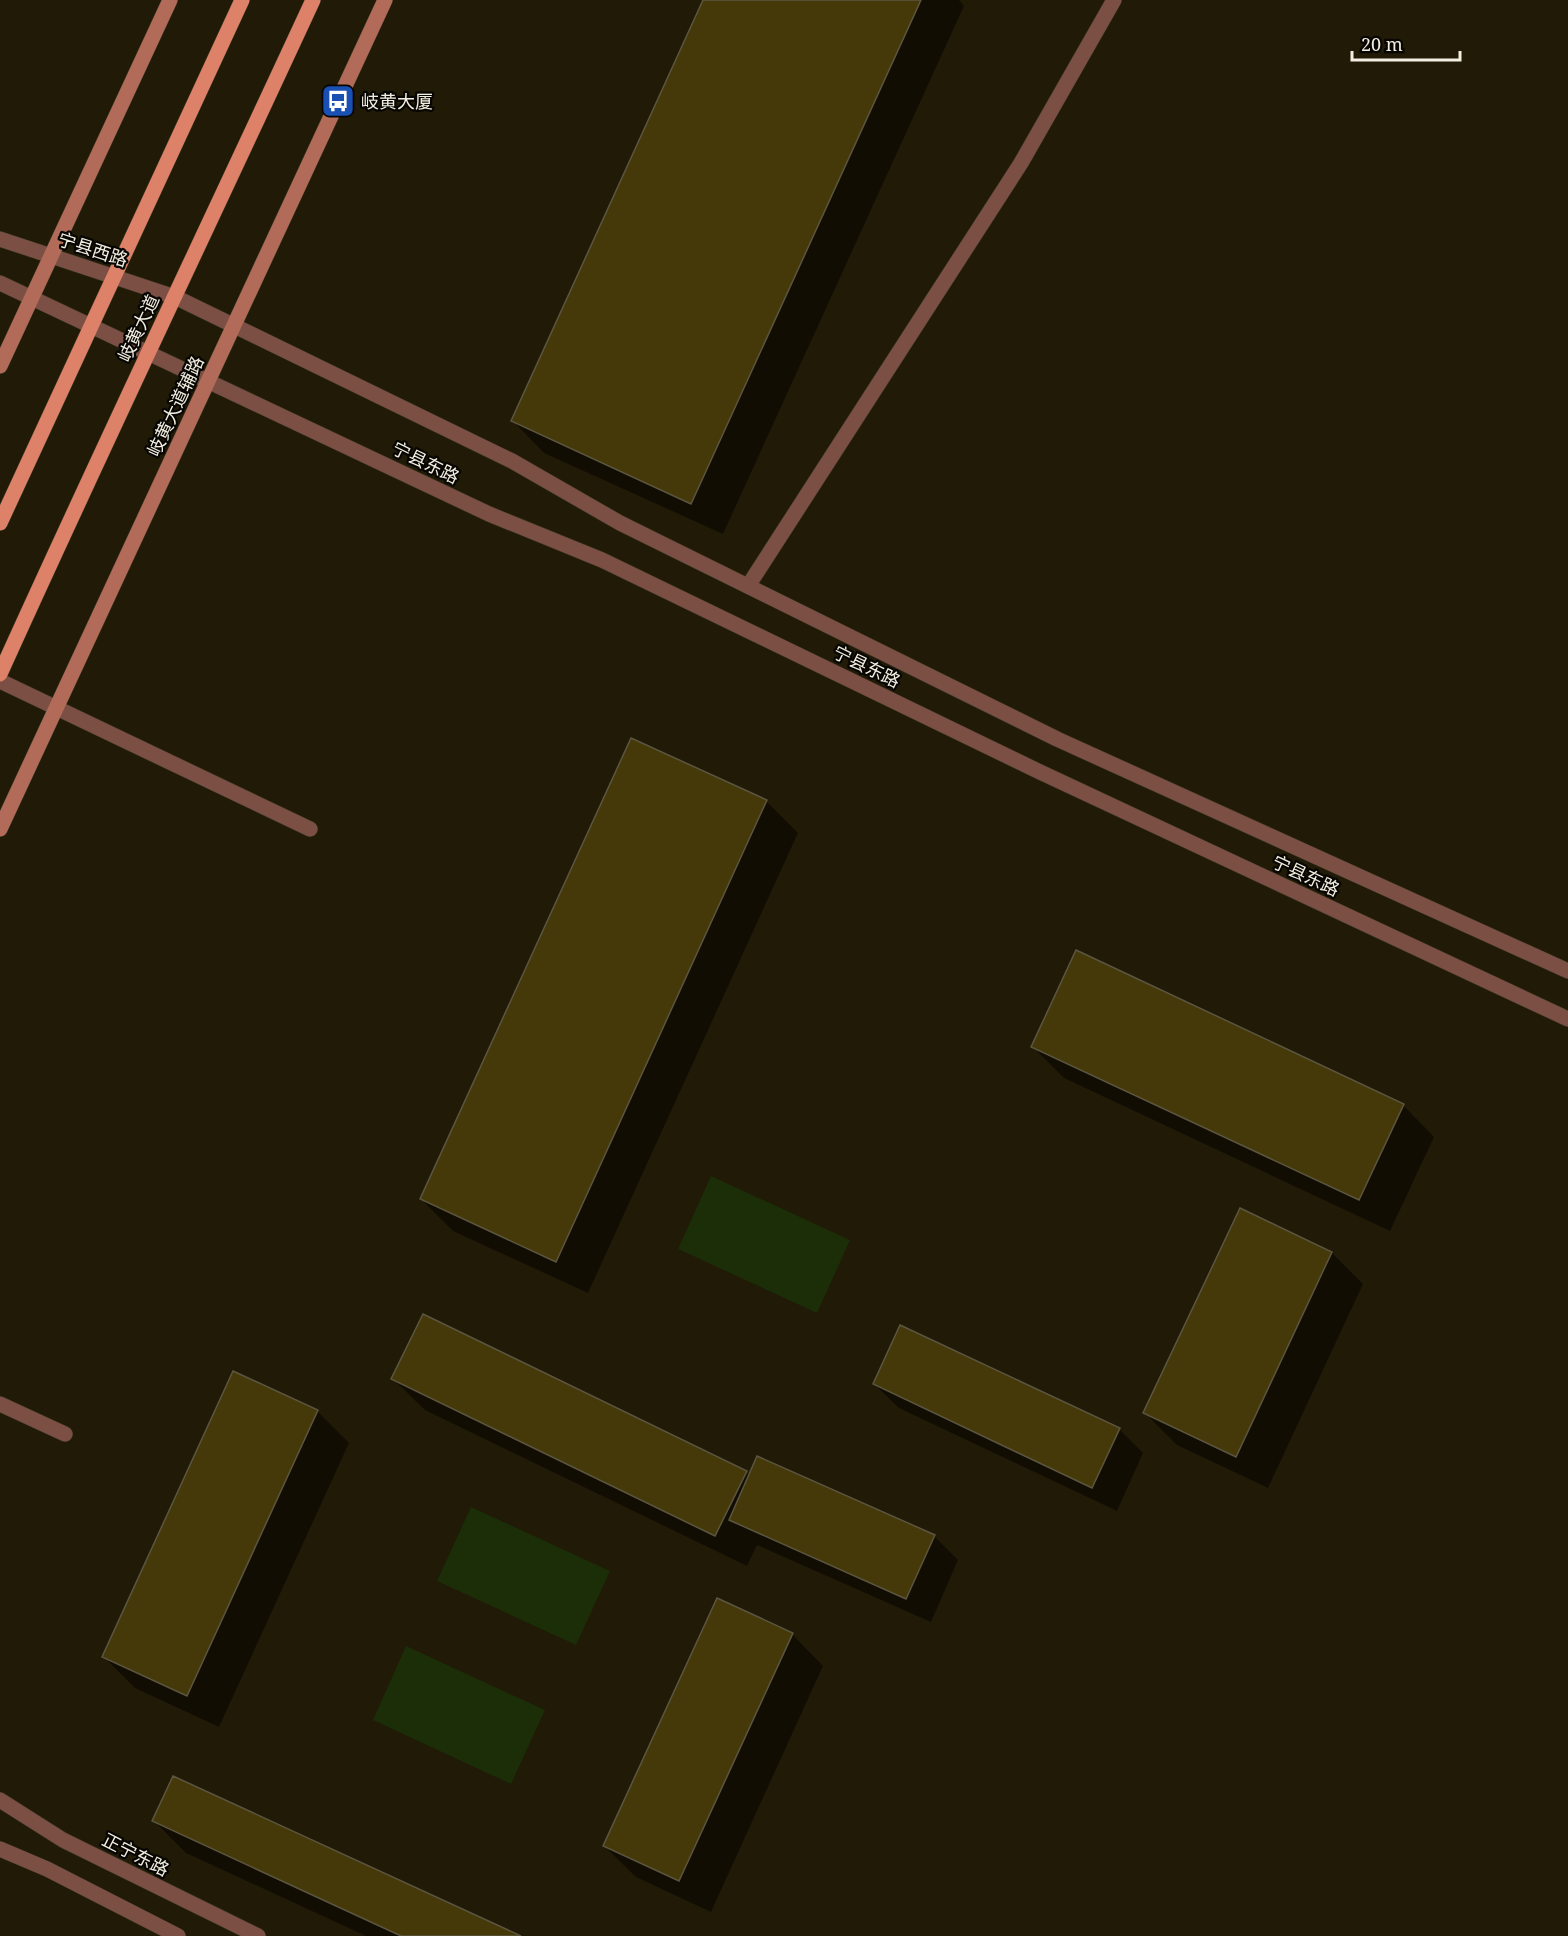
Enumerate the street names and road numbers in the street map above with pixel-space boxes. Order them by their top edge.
street label: 宁县西路 [55,226,131,272]
street label: 岐黄大道 [112,290,164,366]
street label: 岐黄大道辅路 [141,352,209,460]
street label: 宁县东路 [388,435,464,489]
street label: 宁县东路 [829,639,905,693]
street label: 宁县东路 [1268,849,1344,901]
street label: 正宁东路 [98,1827,174,1881]

